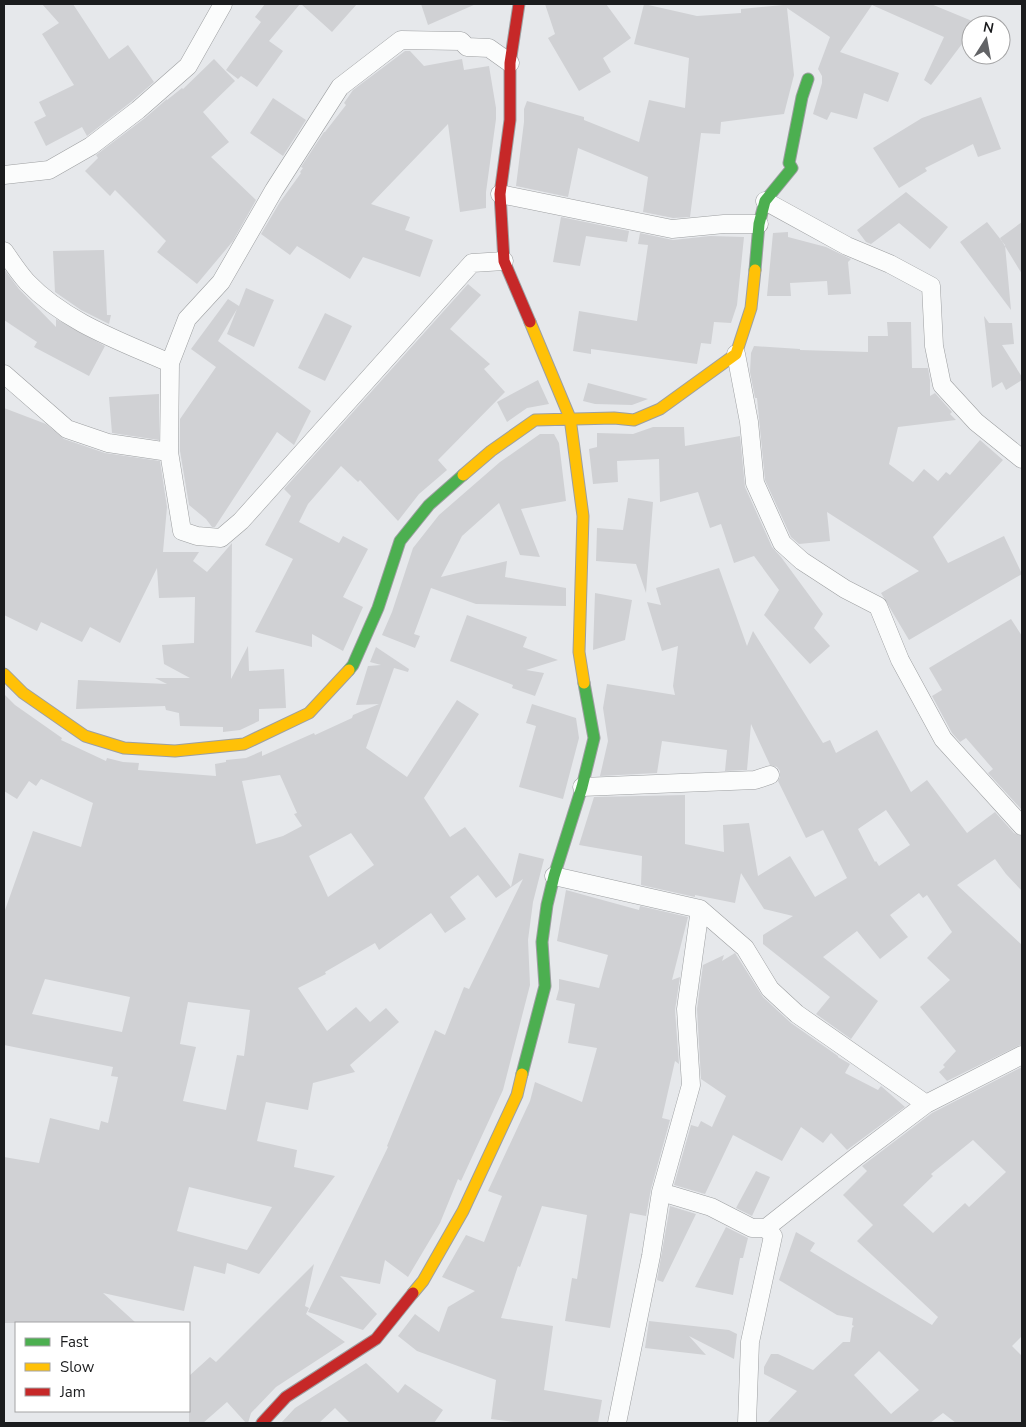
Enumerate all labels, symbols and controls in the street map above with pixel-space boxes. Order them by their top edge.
north arrow [961,15,1011,65]
text: N [981,17,995,38]
legend [15,1322,190,1412]
text: Fast [60,1332,89,1352]
text: Slow [60,1357,95,1377]
text: Jam [59,1382,86,1402]

